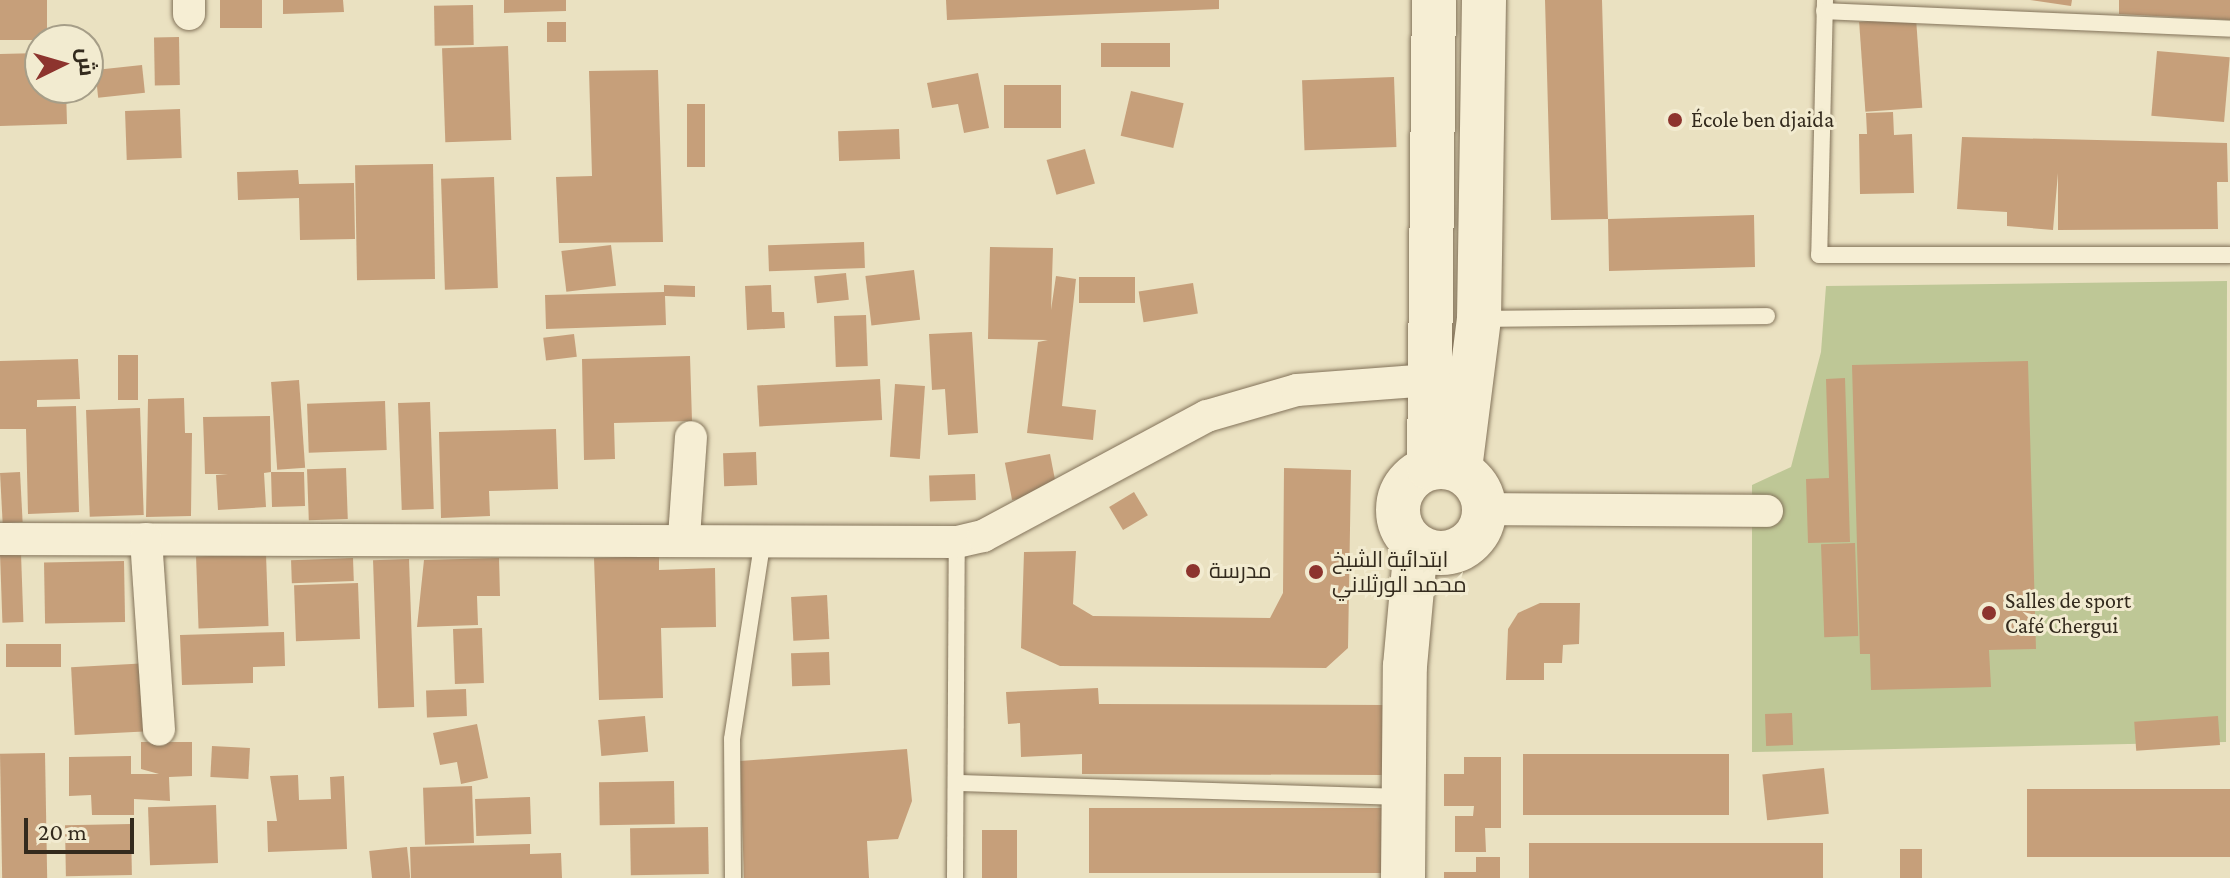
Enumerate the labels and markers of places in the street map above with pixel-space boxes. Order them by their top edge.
place label: École ben djaida [1691,107,1834,133]
marker: École ben djaida [1666,111,1684,129]
place label: ابتدائية الشيخ محمد الورثلاني [1332,546,1467,598]
place label: مدرسة [1209,558,1272,584]
marker: مدرسة [1184,562,1202,580]
marker: ابتدائية الشيخ محمد الورثلاني [1307,563,1325,581]
place label: Salles de sport Café Chergui [2005,587,2131,638]
marker: Salles de sport Café Chergui [1980,604,1998,622]

